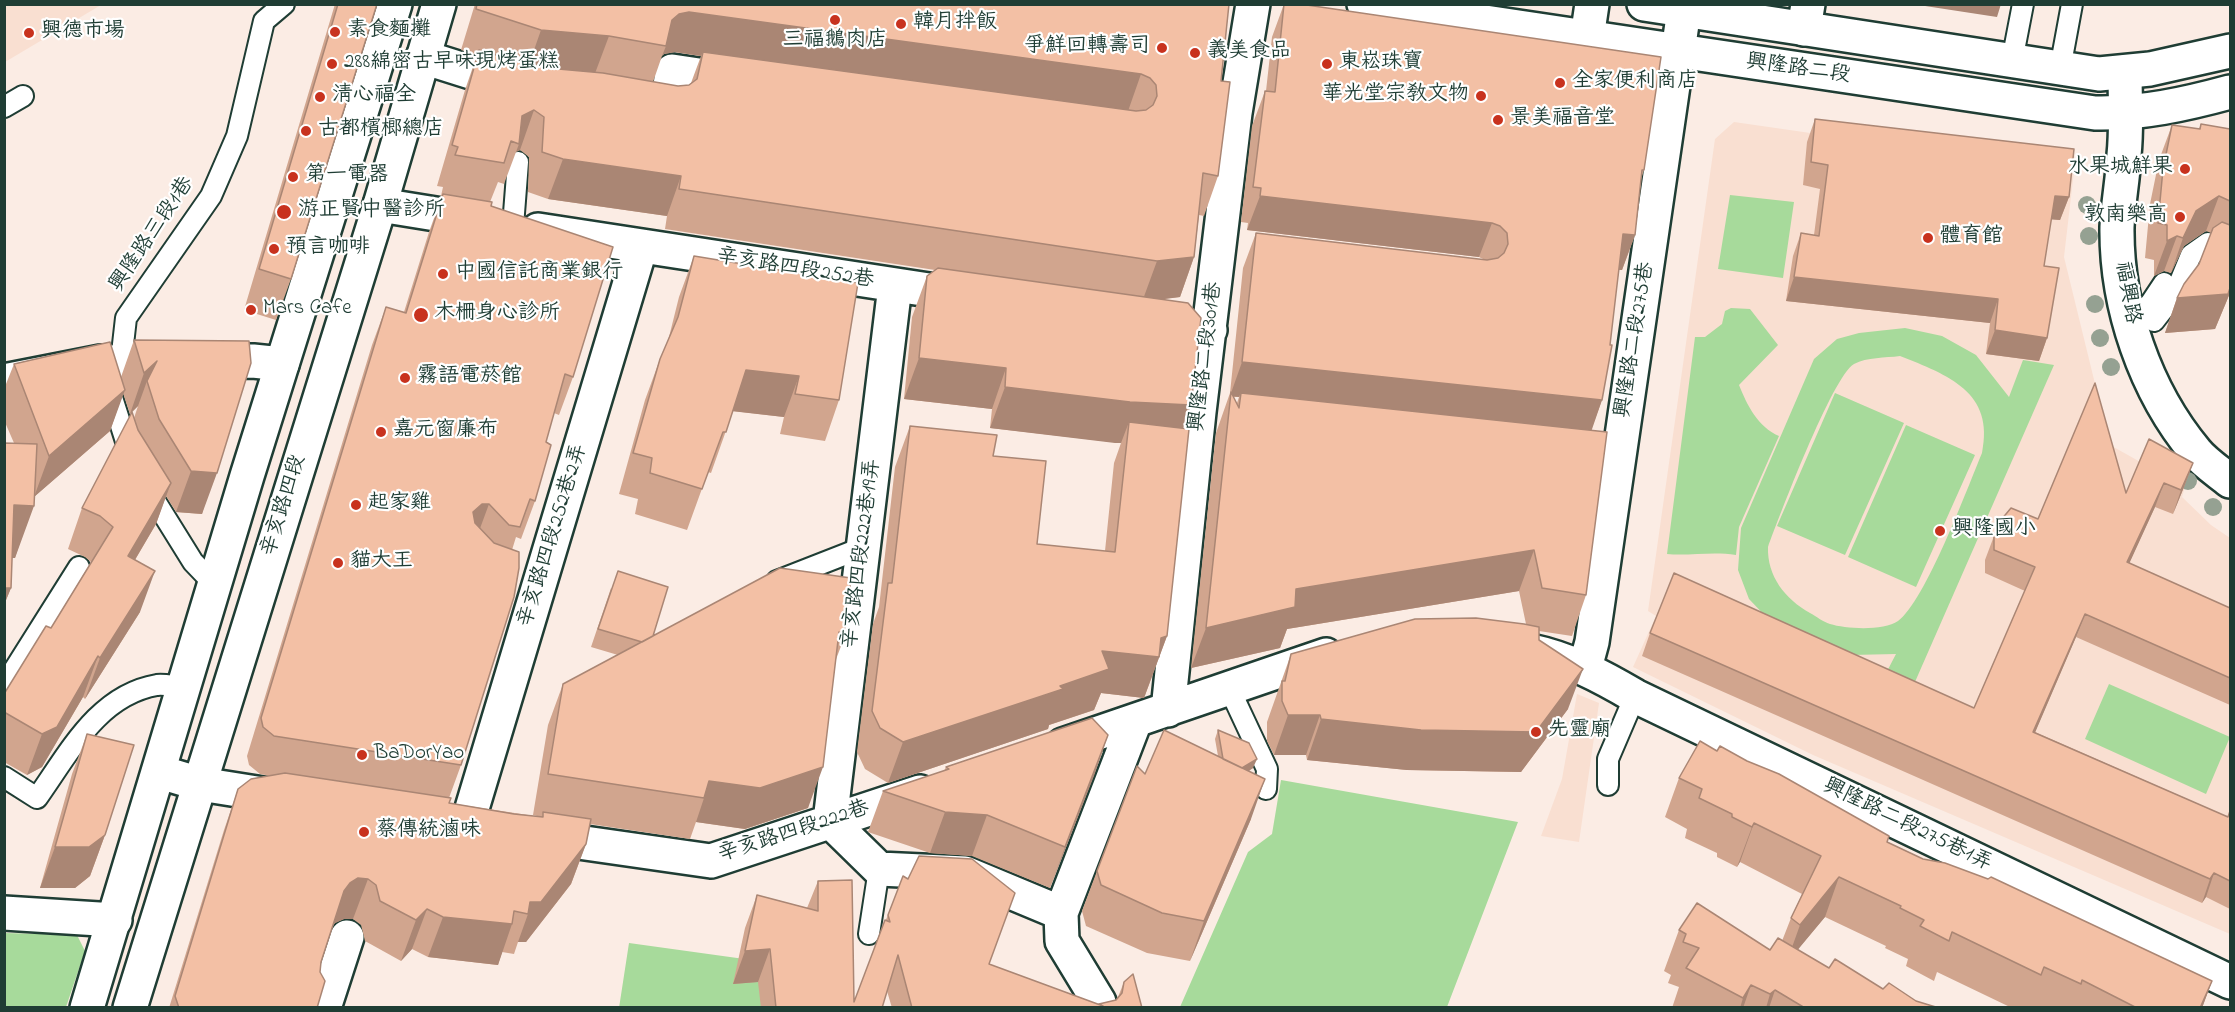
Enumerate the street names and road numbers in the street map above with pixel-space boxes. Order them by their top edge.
street label: 興隆路二段 [1744,50,1852,90]
street label: 興隆路三段1巷 [105,173,201,297]
street label: 辛亥路四段252巷 [715,245,875,295]
street label: 興隆路二段275巷 [1611,260,1661,420]
street label: 福興路 [2108,260,2144,326]
street label: 興隆路二段301巷 [1185,281,1229,433]
street label: 辛亥路四段252巷2弄 [514,441,594,631]
street label: 辛亥路四段 [258,452,312,560]
street label: 辛亥路四段222巷19弄 [839,458,887,650]
street label: 興隆路二段275巷1弄 [1818,774,1996,878]
street label: 辛亥路四段222巷 [715,797,873,869]

